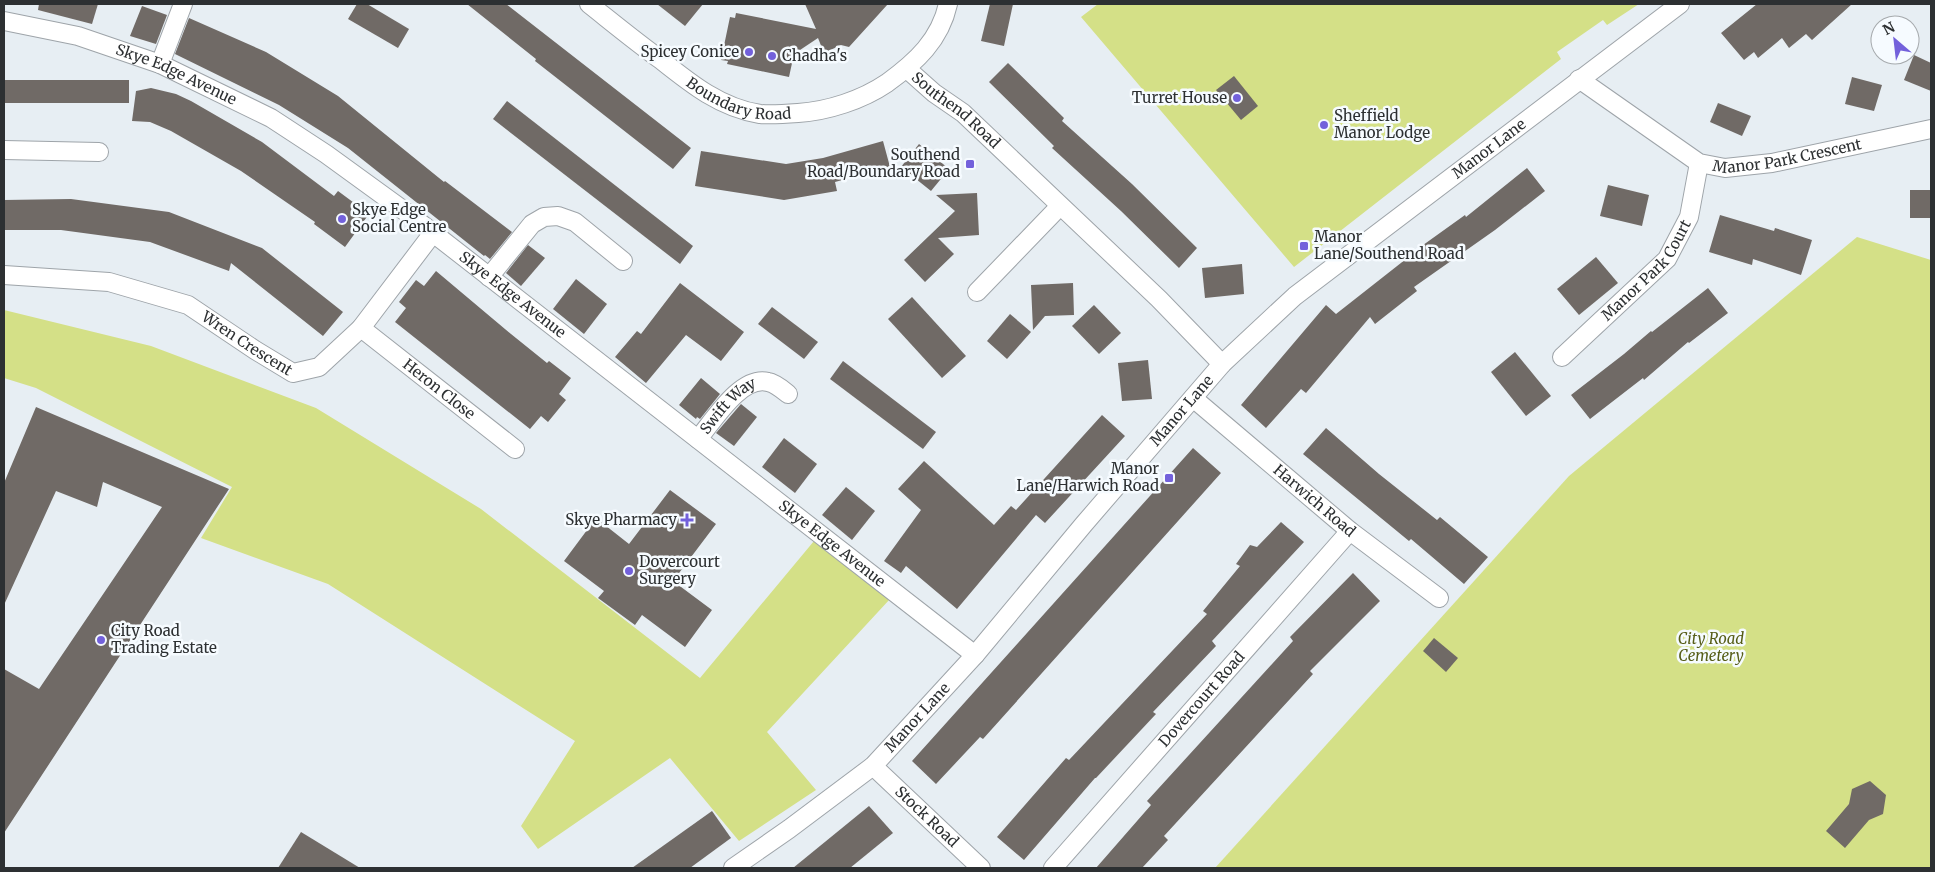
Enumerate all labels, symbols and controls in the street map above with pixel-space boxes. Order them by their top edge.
north arrow [1870,15,1920,65]
text: N [1880,18,1898,39]
street label: Skye Edge Avenue [113,40,240,109]
place label: Spicey Conice [640,42,739,61]
marker: Spicey Conice [743,46,755,58]
place label: Chadha's [782,46,847,65]
marker: Chadha's [766,50,778,62]
street label: Southend Road [908,68,1004,152]
street label: Boundary Road [683,73,792,123]
place label: Turret House [1132,88,1227,107]
marker: Turret House [1231,92,1243,104]
place label: Sheffield Manor Lodge [1334,106,1430,142]
street label: Manor Lane [1448,114,1529,182]
marker: Sheffield Manor Lodge [1318,119,1330,131]
street label: Manor Park Crescent [1711,134,1863,177]
place label: Southend Road/Boundary Road [807,145,960,181]
marker: Southend Road/Boundary Road [964,158,976,170]
place label: Skye Edge Social Centre [352,200,446,236]
marker: Skye Edge Social Centre [336,213,348,225]
street label: Manor Park Court [1597,216,1695,324]
place label: Manor Lane/Southend Road [1314,227,1464,263]
marker: Manor Lane/Southend Road [1298,240,1310,252]
street label: Skye Edge Avenue [456,247,570,342]
street label: Wren Crescent [197,306,296,380]
street label: Heron Close [399,355,479,423]
street label: Manor Lane [1146,371,1217,450]
street label: Swift Way [695,373,759,438]
place label: Manor Lane/Harwich Road [1016,459,1159,495]
street label: Harwich Road [1270,460,1360,541]
marker: Manor Lane/Harwich Road [1163,472,1175,484]
street label: Skye Edge Avenue [775,496,890,591]
place label: Skye Pharmacy [565,510,677,529]
marker: Skye Pharmacy [681,514,693,526]
place label: Dovercourt Surgery [639,552,720,588]
marker: Dovercourt Surgery [623,565,635,577]
place label: City Road Trading Estate [111,621,217,657]
park label: City Road Cemetery [1678,629,1744,665]
marker: City Road Trading Estate [95,634,107,646]
street label: Dovercourt Road [1154,647,1249,751]
street label: Manor Lane [881,678,954,756]
street label: Stock Road [891,782,963,851]

